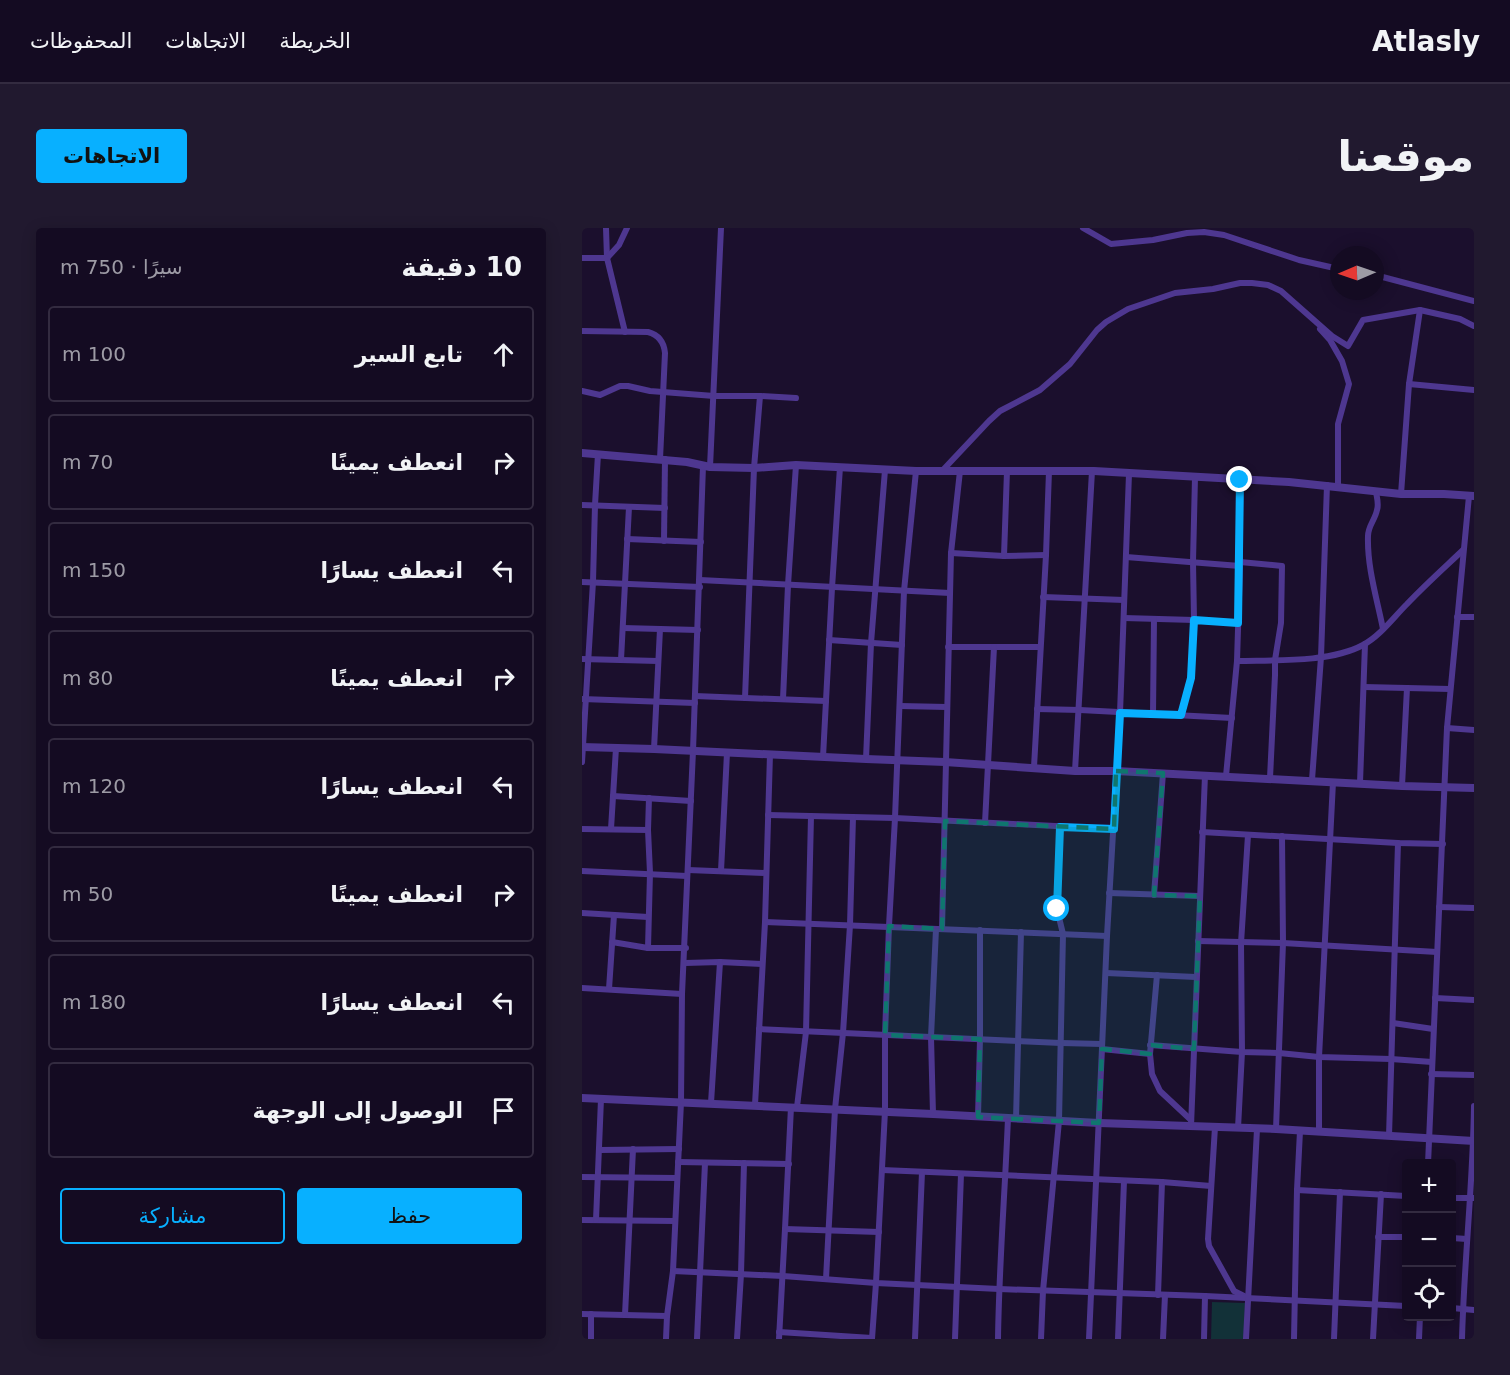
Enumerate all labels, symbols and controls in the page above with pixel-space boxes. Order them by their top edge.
text: Atlasly [1372,25,1480,58]
text: المحفوظات [30,29,132,53]
text: الاتجاهات [165,29,246,53]
text: الخريطة [279,29,351,53]
button: الاتجاهات [36,129,187,183]
text: موقعنا [1338,132,1474,181]
north arrow [1330,246,1384,300]
text: 10 دقيقة [401,252,522,282]
text: سيرًا · 750 m [60,255,183,279]
icon: ahead [487,338,520,371]
text: 100 m [62,342,126,366]
text: تابع السير [355,342,463,367]
icon: right [487,446,520,479]
text: 70 m [62,450,113,474]
text: انعطف يمينًا [330,450,463,475]
route end [1226,466,1252,492]
icon: left [487,554,520,587]
text: 150 m [62,558,126,582]
text: انعطف يسارًا [320,558,463,583]
icon: right [487,662,520,695]
text: 80 m [62,666,113,690]
text: انعطف يمينًا [330,666,463,691]
icon: left [487,770,520,803]
text: 120 m [62,774,126,798]
text: انعطف يسارًا [320,774,463,799]
icon: right [487,878,520,911]
text: 50 m [62,882,113,906]
text: انعطف يمينًا [330,882,463,907]
route start [1043,895,1069,921]
icon: left [487,986,520,1019]
text: 180 m [62,990,126,1014]
text: انعطف يسارًا [320,990,463,1015]
icon: arrive [487,1094,520,1127]
text: الوصول إلى الوجهة [253,1098,463,1123]
map controls [1402,1159,1456,1321]
button: + [1402,1159,1456,1213]
button: مشاركة [60,1188,285,1244]
button: حفظ [297,1188,522,1244]
button: − [1402,1213,1456,1267]
button: locate [1402,1267,1456,1321]

